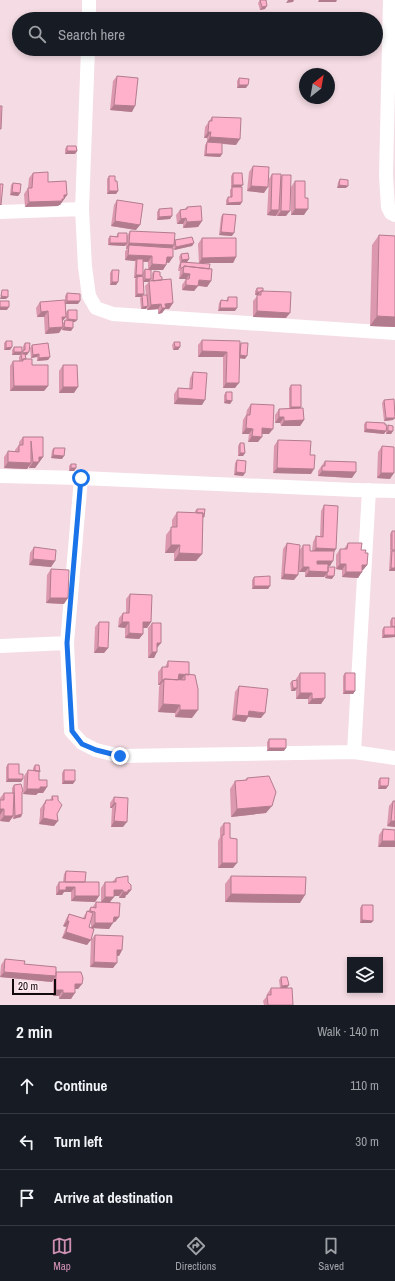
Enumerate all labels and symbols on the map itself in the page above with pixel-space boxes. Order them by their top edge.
north arrow [299,68,335,104]
route start [72,469,90,487]
route end [111,747,129,765]
scale bar [12,977,56,996]

